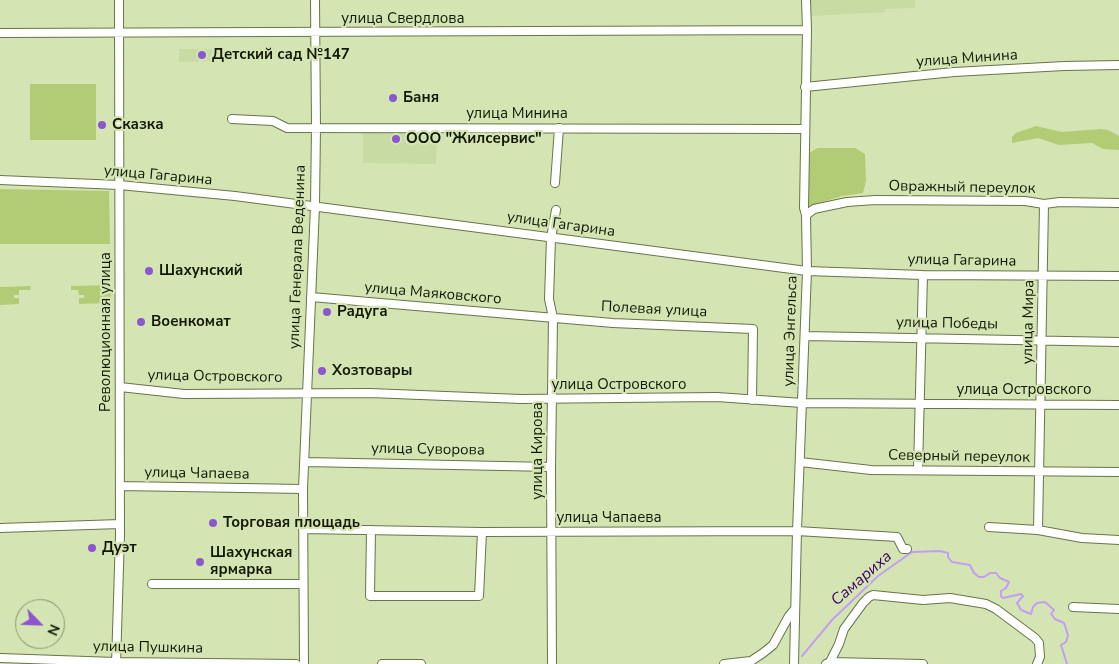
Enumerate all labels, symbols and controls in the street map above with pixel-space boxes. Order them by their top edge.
street label: улица Свердлова [341,10,465,28]
place label: Детский сад №147 [212,46,350,64]
street label: улица Минина [916,46,1018,72]
marker: Детский сад №147 [196,49,208,61]
place label: Баня [403,89,439,107]
marker: Баня [387,92,399,104]
street label: улица Минина [466,105,568,123]
place label: Сказка [112,116,164,134]
marker: Сказка [96,119,108,131]
place label: ООО "Жилсервис" [406,130,542,148]
marker: ООО "Жилсервис" [390,133,402,145]
street label: улица Гагарина [103,162,213,190]
street label: улица Генерала Веденина [286,165,310,349]
street label: Овражный переулок [888,178,1036,198]
street label: улица Гагарина [506,209,616,241]
street label: улица Гагарина [907,251,1017,271]
street label: Революционная улица [97,252,115,412]
place label: Шахунский [159,262,243,280]
marker: Шахунский [143,265,155,277]
street label: улица Энгельса [780,275,802,387]
street label: улица Маяковского [364,279,502,309]
street label: улица Мира [1019,280,1039,364]
street label: Полевая улица [600,298,708,322]
place label: Радуга [337,303,388,321]
marker: Радуга [321,306,333,318]
place label: Военкомат [151,313,231,331]
street label: улица Победы [896,314,998,334]
marker: Военкомат [135,316,147,328]
place label: Хозтовары [332,362,412,380]
marker: Хозтовары [316,365,328,377]
street label: улица Островского [147,367,283,387]
street label: улица Островского [551,376,687,394]
street label: улица Островского [956,381,1092,399]
street label: улица Кирова [529,402,547,500]
street label: улица Суворова [371,440,485,460]
street label: Северный переулок [888,447,1030,467]
street label: улица Чапаева [144,464,250,484]
street label: улица Чапаева [556,509,662,527]
place label: Торговая площадь [223,514,360,532]
marker: Торговая площадь [207,517,219,529]
place label: Дуэт [102,539,137,557]
marker: Дуэт [86,542,98,554]
place label: Шахунская ярмарка [210,544,292,579]
water label: Самариха [828,547,896,611]
marker: Шахунская ярмарка [194,556,206,568]
north arrow [15,599,65,649]
text: N [42,621,64,639]
street label: улица Пушкина [93,638,203,658]

